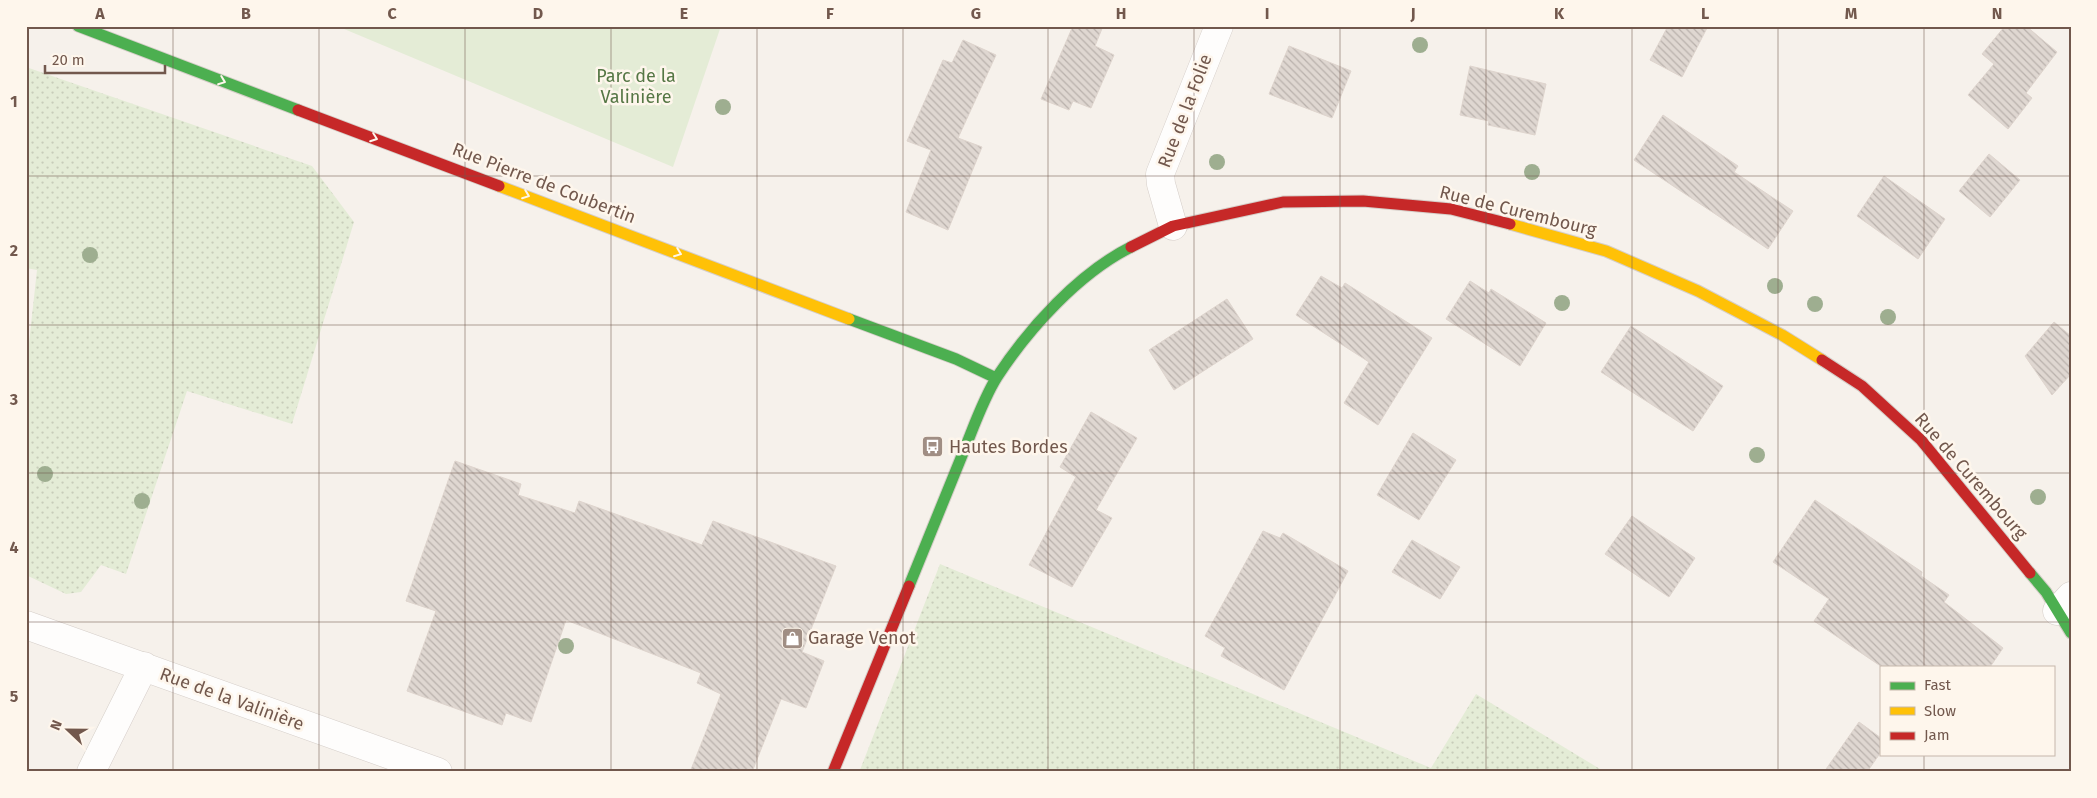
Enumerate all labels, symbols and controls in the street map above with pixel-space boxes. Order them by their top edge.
text: A [94,4,105,23]
text: B [241,4,251,23]
text: C [387,4,397,23]
text: D [533,4,543,23]
text: E [680,4,688,23]
text: F [826,4,834,23]
text: G [971,4,981,23]
text: H [1116,4,1126,23]
text: I [1265,4,1269,23]
text: J [1409,4,1416,23]
text: K [1554,4,1565,23]
text: L [1701,4,1709,23]
text: M [1845,4,1858,23]
text: N [1992,4,2002,23]
scale bar [45,42,165,74]
text: 20 m [52,51,85,69]
street label: Rue de la Folie [1153,51,1217,171]
park label: Parc de la Valinière [596,65,676,108]
one-way arrow [217,75,225,85]
text: 1 [10,92,18,111]
one-way arrow [369,132,378,142]
street label: Rue Pierre de Coubertin [449,138,639,228]
street label: Rue de Curembourg [1437,181,1599,241]
one-way arrow [521,189,530,199]
text: 2 [10,241,18,260]
one-way arrow [673,247,682,257]
text: 3 [9,390,18,409]
street label: Rue de Curembourg [1910,408,2033,544]
bus stop icon: Hautes Bordes [921,435,945,459]
place label: Hautes Bordes [949,436,1068,458]
text: 4 [9,538,19,557]
shop icon: Garage Venot [780,626,804,650]
place label: Garage Venot [808,627,916,649]
street label: Rue de la Valinière [157,663,307,735]
legend [1880,666,2054,756]
text: Fast [1924,676,1951,694]
text: 5 [10,687,19,706]
text: Slow [1924,702,1956,720]
north arrow [42,706,92,756]
text: N [47,718,66,733]
text: Jam [1924,726,1950,744]

